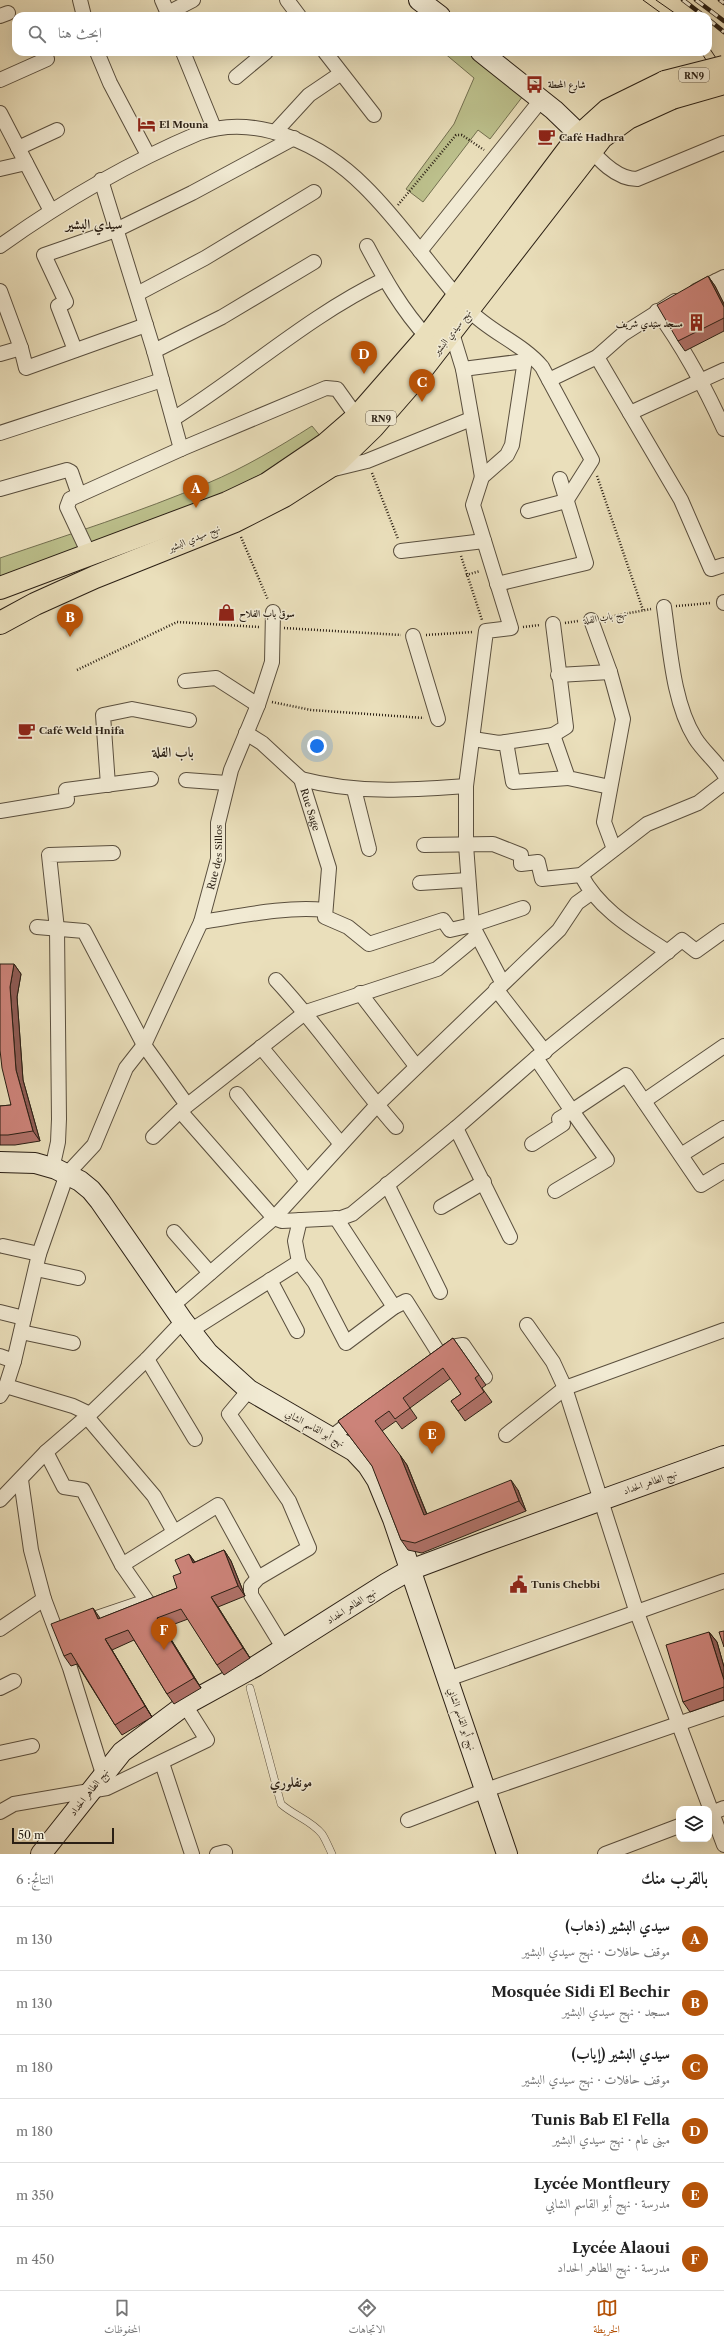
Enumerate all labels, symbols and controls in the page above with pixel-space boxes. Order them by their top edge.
search box [12,12,712,56]
icon: search [26,23,48,45]
text: ابحث هنا [58,23,102,42]
road number: RN9 [679,68,709,82]
bus stop icon: شارع المحطة [525,74,545,94]
place label: شارع المحطة [548,78,586,94]
hotel icon: El Mouna [136,114,156,134]
place label: El Mouna [159,118,208,131]
cafe icon: Café Hadhra [536,127,556,147]
place label: Café Hadhra [559,131,625,144]
district label: سيدي البشير [64,215,122,236]
street label: نهج سيدي البشير [429,306,477,360]
building icon: مسجد سيدي شريف [686,313,706,333]
place label: مسجد سيدي شريف [616,317,683,332]
pin: D [351,341,377,374]
pin: C [409,369,435,402]
road number: RN9 [366,411,396,425]
pin: A [183,475,209,508]
street label: نهج سيدي البشير [165,521,223,558]
shop icon: سوق باب الفلاح [216,603,236,623]
pin: B [57,604,83,637]
place label: سوق باب الفلاح [239,607,295,623]
street label: نهج باب الفلة [581,607,629,630]
cafe icon: Café Weld Hnifa [16,720,36,740]
place label: Café Weld Hnifa [39,724,124,737]
your location [307,736,327,756]
district label: باب الفلة [151,743,194,761]
street label: Rue Sage [298,787,324,833]
street label: Rue des Sillos [203,825,225,891]
street label: نهج أبو القاسم الشابي [281,1406,348,1453]
pin: E [419,1421,445,1454]
street label: نهج الطاهر الحداد [621,1467,680,1500]
public building icon: Tunis Chebbi [508,1574,528,1594]
place label: Tunis Chebbi [531,1578,601,1591]
street label: نهج الطاهر الحداد [324,1585,380,1629]
pin: F [151,1617,177,1650]
street label: نهج أبو القاسم الشابي [441,1685,480,1754]
street label: نهج الطاهر الحداد [66,1766,114,1820]
district label: مونفلوري [270,1773,312,1794]
map controls [676,1806,712,1842]
button: layers [676,1806,712,1842]
scale bar [12,1826,114,1845]
text: 50 m [18,1828,44,1842]
text: بالقرب منك [641,1868,708,1888]
text: النتائج: 6 [16,1871,54,1887]
text: سيدي البشير (ذهاب) [565,1916,670,1935]
text: 130 m [16,1931,52,1947]
text: A [690,1931,700,1947]
text: موقف حافلات · نهج سيدي البشير [522,1943,670,1959]
text: Mosquée Sidi El Bechir [491,1982,670,2001]
text: 130 m [16,1995,52,2011]
text: B [690,1995,700,2011]
text: مسجد · نهج سيدي البشير [562,2003,670,2019]
text: سيدي البشير (إياب) [571,2044,670,2063]
text: 180 m [16,2059,53,2075]
text: C [690,2059,700,2075]
text: موقف حافلات · نهج سيدي البشير [522,2071,670,2087]
text: Tunis Bab El Fella [531,2110,670,2129]
text: 180 m [16,2123,53,2139]
text: D [689,2123,701,2139]
text: مبنى عام · نهج سيدي البشير [553,2131,670,2147]
text: Lycée Montfleury [534,2174,670,2193]
text: 350 m [16,2187,54,2203]
text: E [690,2187,700,2203]
text: مدرسة · نهج أبو القاسم الشابي [545,2195,670,2211]
text: Lycée Alaoui [572,2238,670,2257]
text: 450 m [16,2251,54,2267]
text: F [691,2251,699,2267]
text: مدرسة · نهج الطاهر الحداد [557,2259,670,2275]
tab: المحفوظات [104,2297,140,2340]
tab: الاتجاهات [348,2297,385,2340]
tab: الخريطة [593,2297,620,2340]

